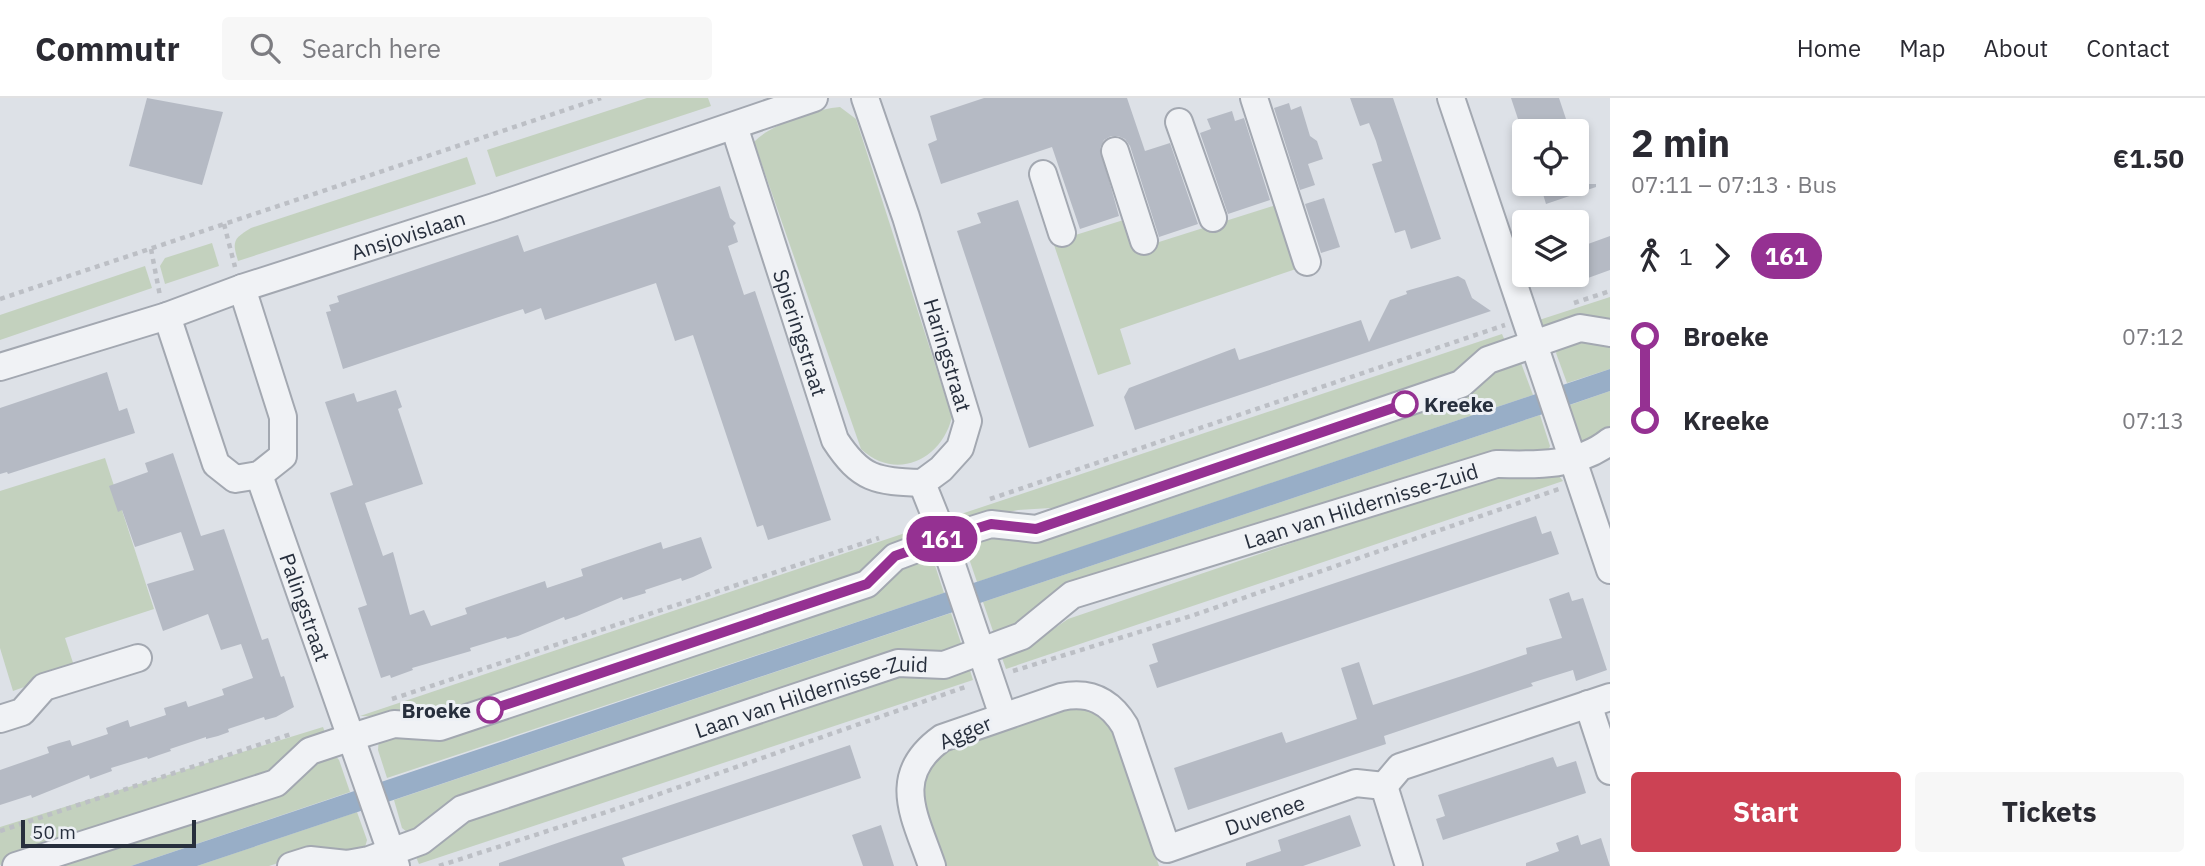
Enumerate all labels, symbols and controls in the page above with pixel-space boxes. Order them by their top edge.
search box [222,17,712,80]
text: Commutr [35,27,180,70]
icon: search [246,29,284,67]
text: Search here [302,31,441,65]
text: Home [1797,32,1861,64]
text: Map [1899,32,1945,64]
text: About [1983,32,2048,64]
text: Contact [2086,32,2170,64]
text: 2 min [1631,118,1730,167]
map controls [1512,119,1589,287]
button: locate [1512,119,1589,196]
text: €1.50 [2113,141,2184,175]
text: 07:11 – 07:13 · Bus [1631,169,1837,199]
street label: Ansjovislaan [347,203,469,266]
button: layers [1512,210,1589,287]
icon: walk [1631,237,1669,275]
icon: forward [1703,237,1741,275]
text: 161 [1765,240,1808,272]
text: 1 [1679,241,1693,271]
street label: Spieringstraat [767,265,834,400]
street label: Haringstraat [918,295,978,415]
text: Broeke [1683,319,1769,353]
text: 07:12 [2122,321,2184,351]
place label: Kreeke [1424,390,1494,418]
marker: Kreeke [1392,391,1418,417]
text: Kreeke [1683,403,1769,437]
text: 07:13 [2122,405,2184,435]
street label: Laan van Hildernisse-Zuid [1240,456,1481,555]
line badge: 161 [902,516,982,562]
text: 161 [920,523,964,555]
street label: Palingstraat [273,549,337,665]
street label: Laan van Hildernisse-Zuid [691,649,929,744]
place label: Broeke [402,696,471,724]
marker: Broeke [477,697,503,723]
street label: Agger [934,708,996,756]
button: Start [1631,772,1901,852]
button: Tickets [1915,772,2184,852]
street label: Duvenee [1221,788,1308,842]
scale bar [21,817,196,849]
text: 50 m [32,820,76,844]

